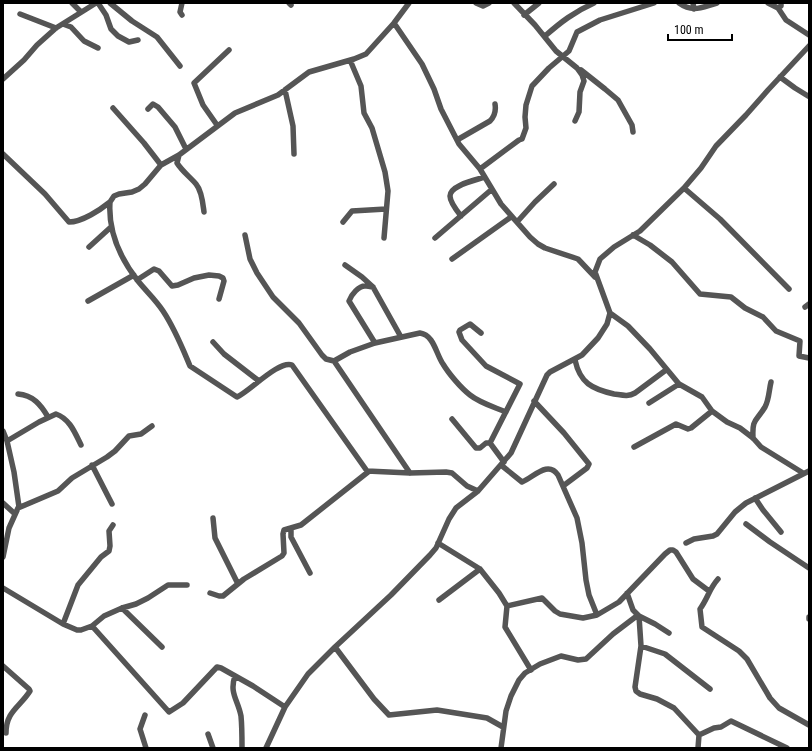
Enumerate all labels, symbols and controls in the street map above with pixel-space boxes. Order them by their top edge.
scale bar [668,16,732,42]
text: 100 m [674,23,704,37]

